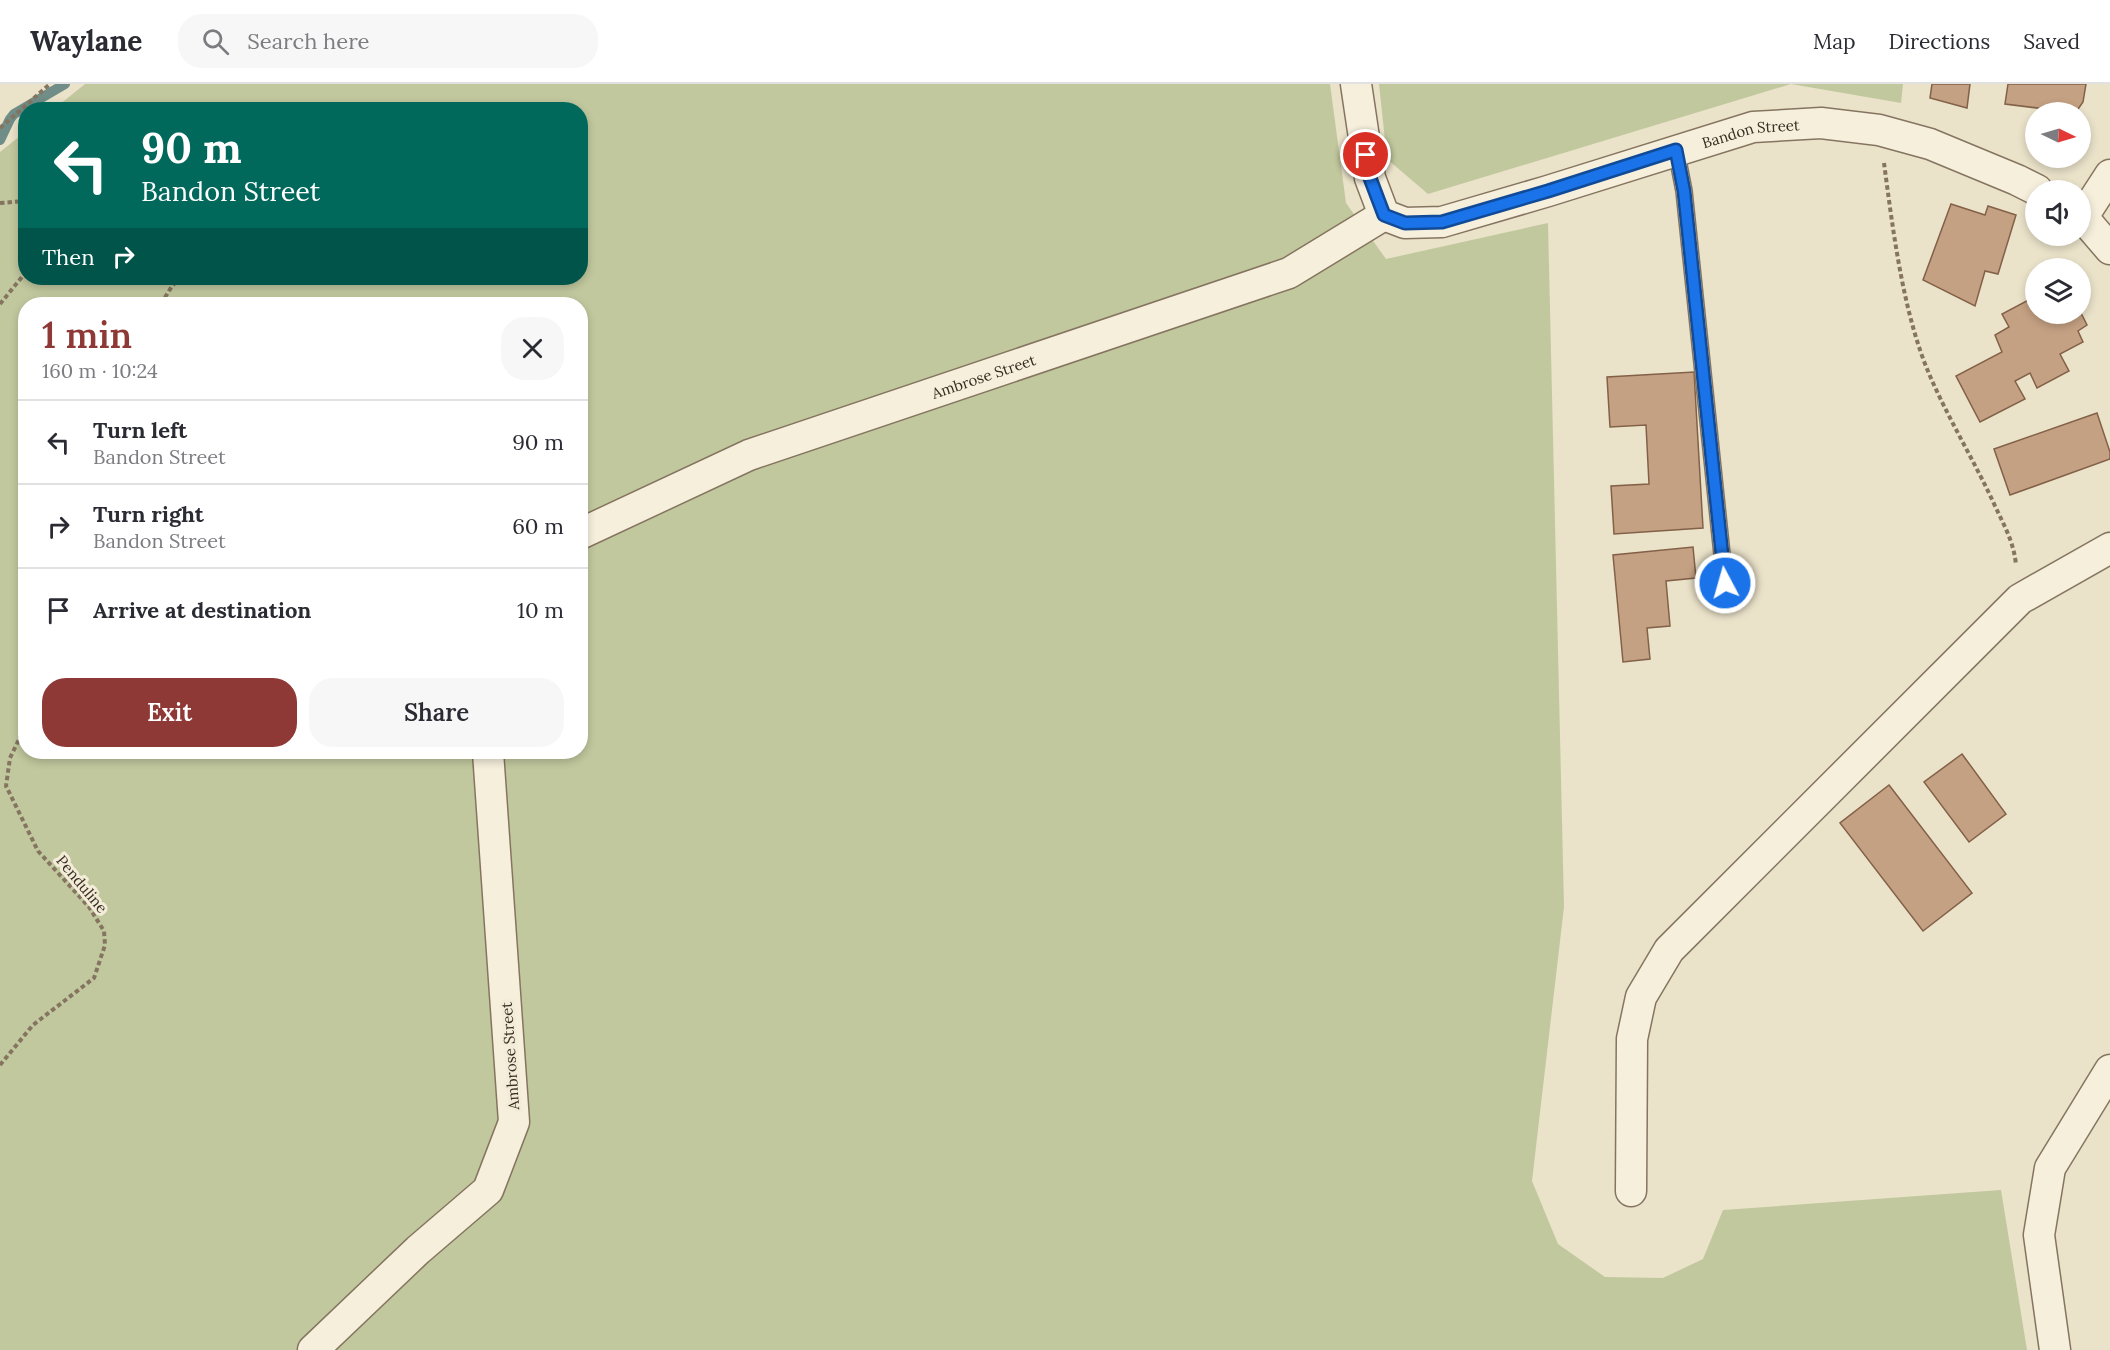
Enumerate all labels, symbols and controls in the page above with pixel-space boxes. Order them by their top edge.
search box [178,14,598,68]
text: Waylane [30,23,142,59]
icon: search [199,25,232,58]
text: Search here [247,27,370,55]
text: Map [1813,28,1856,55]
text: Directions [1889,28,1990,55]
text: Saved [2023,28,2080,55]
north arrow [2025,102,2091,168]
map controls [2025,102,2091,324]
street label: Bandon Street [1700,115,1800,152]
text: 90 m [141,121,242,175]
icon: left [42,126,120,204]
pin [1340,129,1391,180]
icon: arrive [1349,138,1382,171]
text: Bandon Street [141,174,320,208]
button: sound [2025,180,2091,246]
icon: right [107,240,140,273]
text: Then [42,243,95,271]
button: layers [2025,258,2091,324]
text: 1 min [42,312,132,358]
button: close [501,317,564,380]
street label: Ambrose Street [928,350,1038,403]
text: 160 m · 10:24 [42,358,158,383]
text: Turn left [93,416,187,444]
icon: left [42,426,75,459]
text: 90 m [512,428,564,456]
text: Bandon Street [93,444,226,469]
text: Turn right [93,500,204,528]
icon: right [42,510,75,543]
text: 60 m [512,512,564,540]
text: Bandon Street [93,528,226,553]
position arrow [1693,551,1757,615]
icon: arrive [42,594,75,627]
text: Arrive at destination [93,596,311,624]
text: 10 m [517,596,564,624]
button: Exit [42,678,297,747]
button: Share [309,678,564,747]
street label: Penduline [52,851,112,917]
street label: Ambrose Street [497,1001,523,1112]

